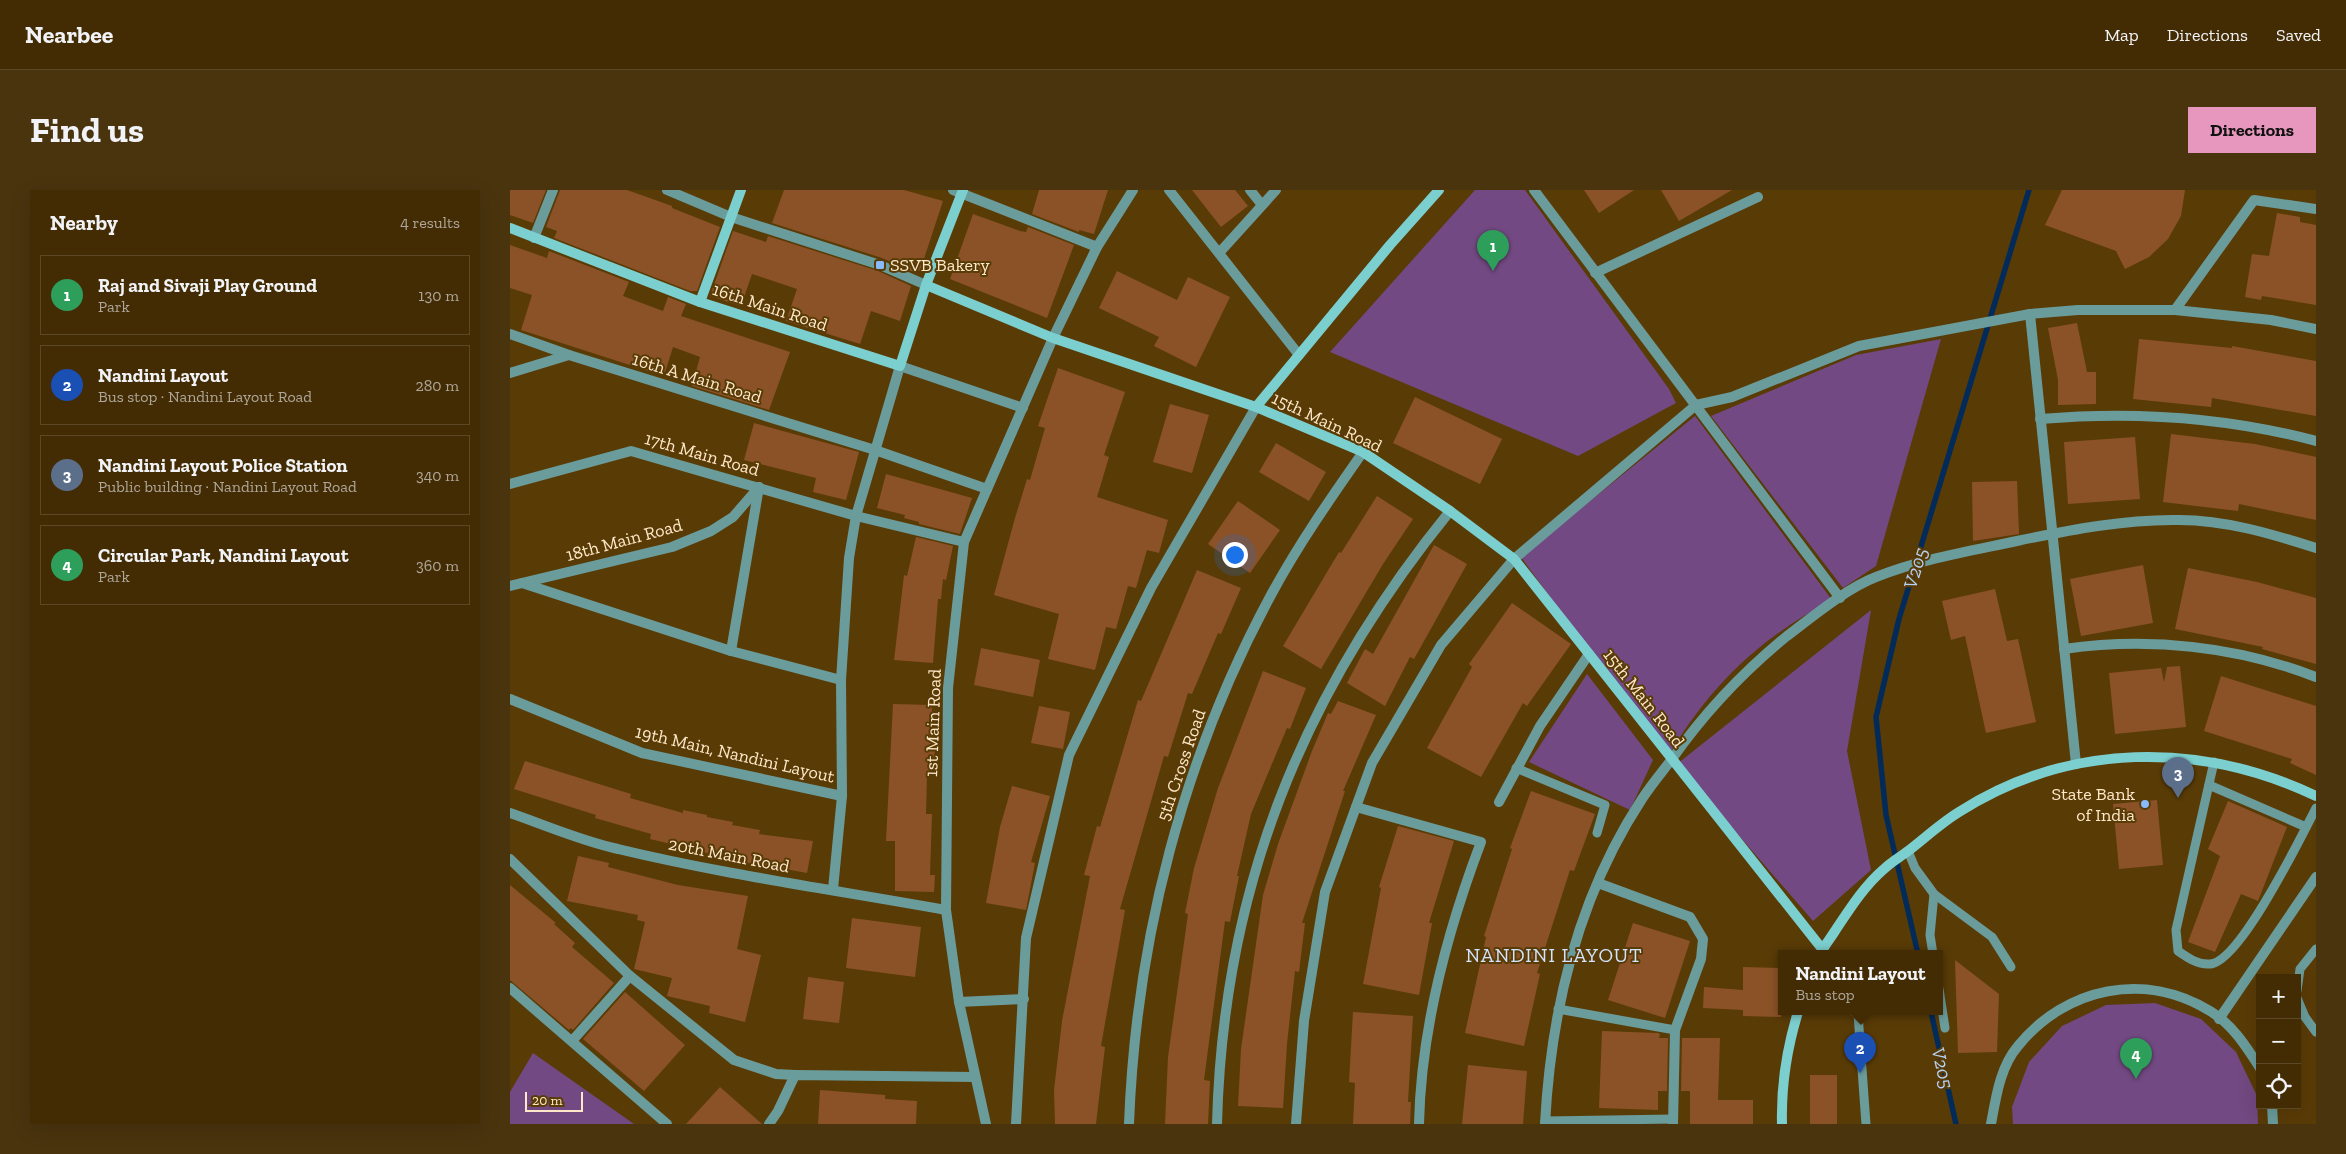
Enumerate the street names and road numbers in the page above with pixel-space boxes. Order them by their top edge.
street label: 16th Main Road [710,278,830,336]
street label: 16th A Main Road [630,348,765,408]
street label: 15th Main Road [1268,387,1386,457]
street label: 17th Main Road [642,427,762,481]
street label: 18th Main Road [563,514,685,566]
street label: 15th Main Road [1599,644,1689,752]
street label: 1st Main Road [920,668,946,777]
street label: 5th Cross Road [1152,706,1210,824]
street label: 19th Main, Nandini Layout [633,720,837,788]
street label: 20th Main Road [667,832,791,878]

